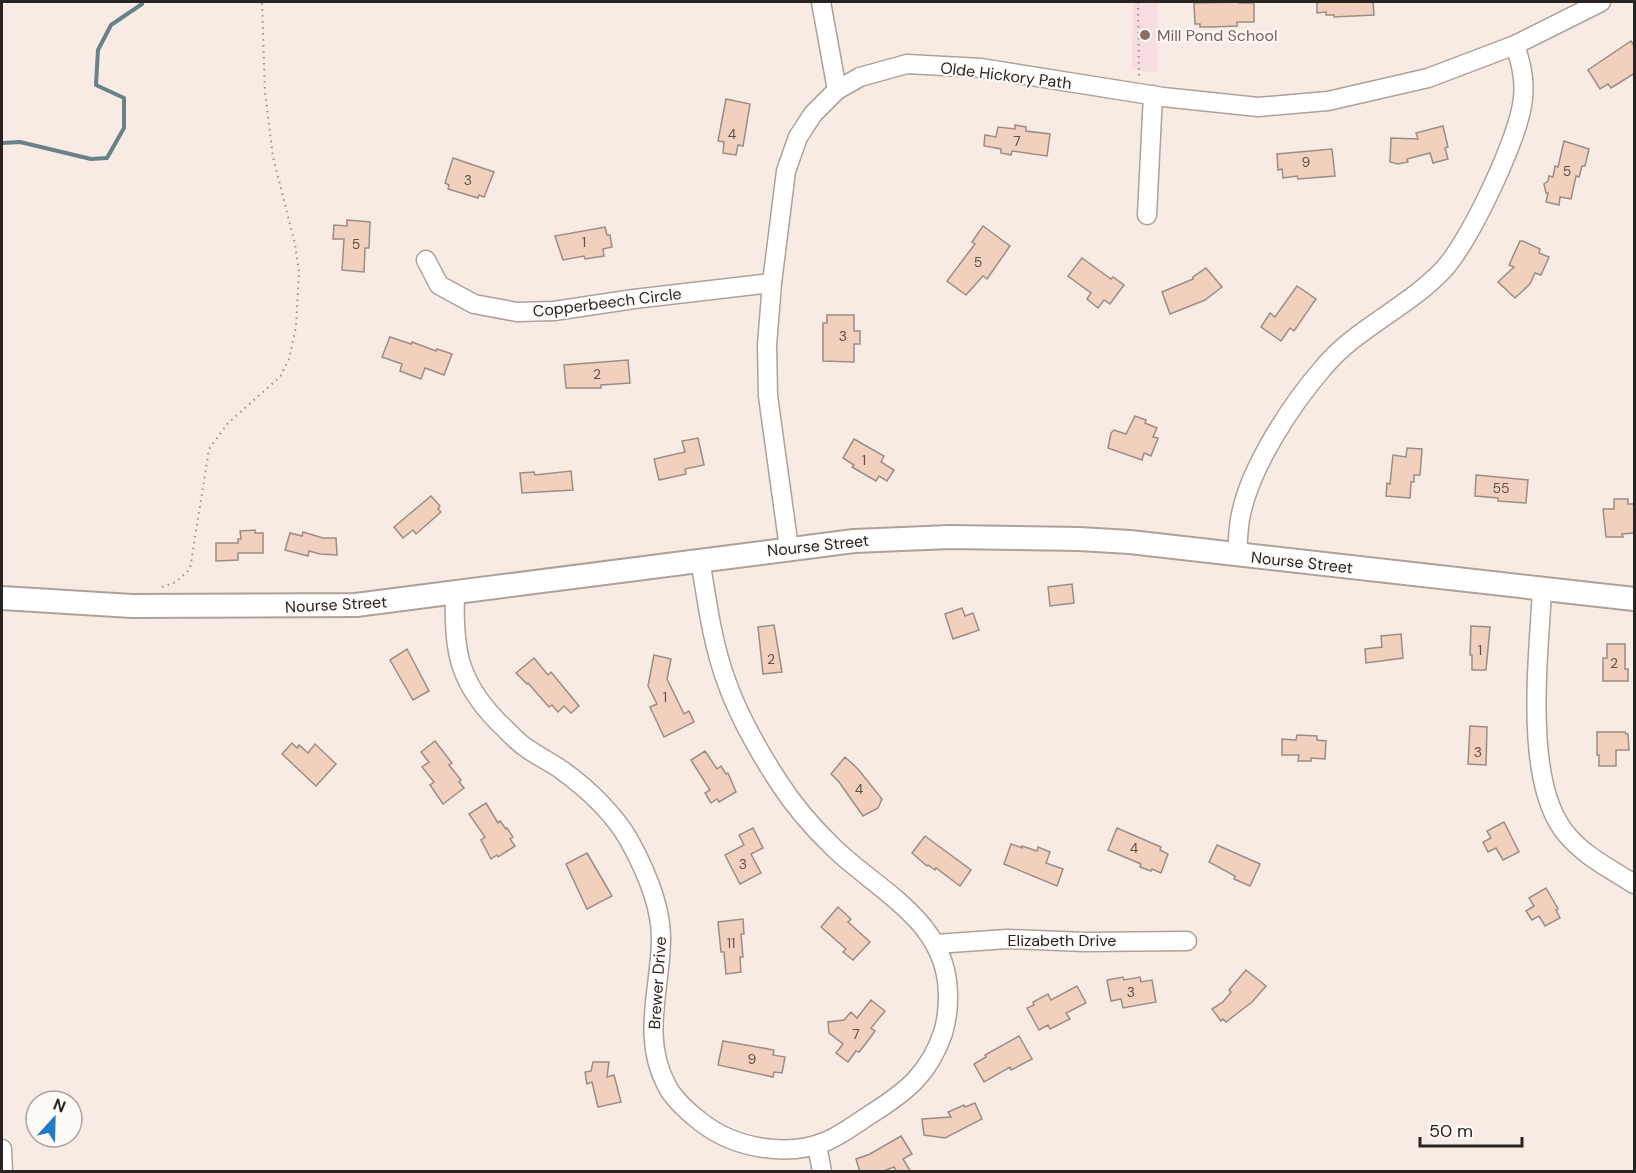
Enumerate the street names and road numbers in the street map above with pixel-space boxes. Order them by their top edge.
street label: Olde Hickory Path [939,57,1073,94]
street label: Copperbeech Circle [532,283,683,322]
street label: Nourse Street [766,530,870,561]
street label: Nourse Street [1250,547,1354,578]
street label: Nourse Street [284,591,388,618]
street label: Elizabeth Drive [1008,930,1116,951]
street label: Brewer Drive [644,936,671,1030]

